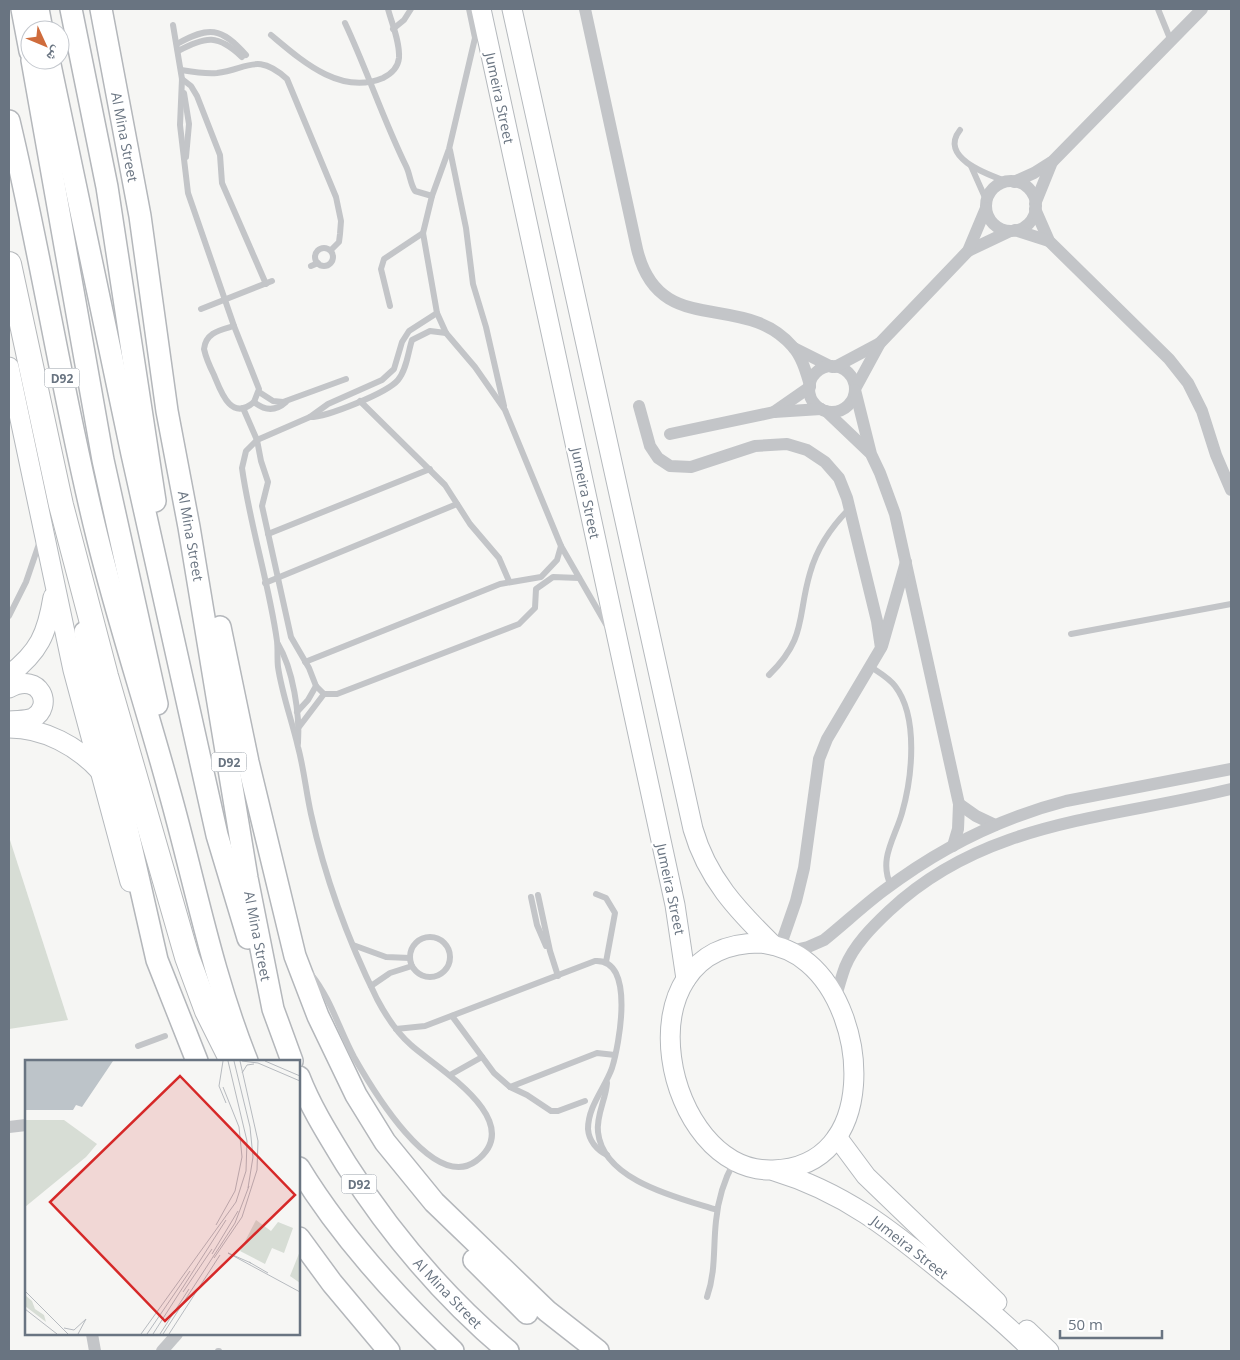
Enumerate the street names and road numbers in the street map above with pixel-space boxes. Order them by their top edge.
street label: Jumeira Street [481,49,519,145]
street label: Al Mina Street [107,90,143,184]
road number: D92 [44,368,80,388]
street label: Jumeira Street [567,444,605,540]
street label: Al Mina Street [174,489,208,583]
road number: D92 [212,752,246,772]
street label: Jumeira Street [652,840,690,936]
street label: Al Mina Street [240,889,276,983]
road number: D92 [342,1174,376,1194]
street label: Jumeira Street [866,1210,952,1283]
street label: Al Mina Street [409,1254,487,1332]

